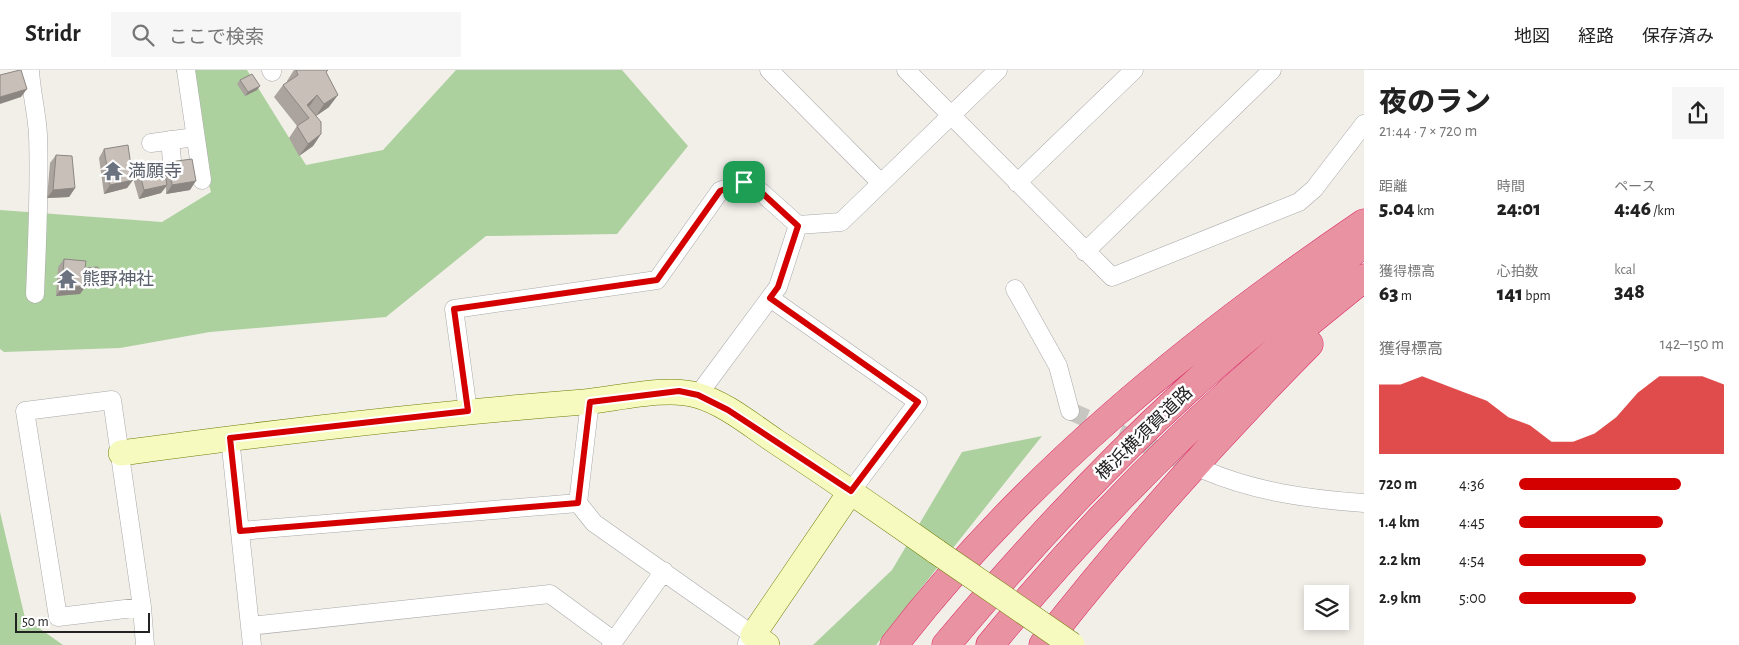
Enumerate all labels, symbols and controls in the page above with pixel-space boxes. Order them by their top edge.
search box [111,12,461,57]
icon: search [129,21,157,49]
text: Stridr [25,22,81,46]
text: ここで検索 [169,28,264,47]
text: 地図 [1514,28,1550,46]
text: 経路 [1578,28,1614,46]
text: 保存済み [1642,28,1714,46]
button: share [1672,87,1724,139]
text: 夜のラン [1379,89,1491,117]
text: 21:44 · 7 × 720 m [1379,123,1477,139]
temple icon: 満願寺 [102,160,124,182]
pin [723,161,765,203]
place label: 満願寺 [128,162,182,181]
icon: arrive [730,168,758,196]
text: 距離 [1379,180,1407,194]
text: 時間 [1497,180,1525,194]
text: ペース [1614,180,1656,194]
text: 5.04 [1379,198,1415,219]
text: 24:01 [1497,198,1541,219]
text: 4:46 [1614,198,1651,219]
text: km [1415,204,1435,218]
text: /km [1651,204,1675,218]
text: kcal [1614,263,1636,277]
text: 獲得標高 [1379,265,1435,279]
text: 心拍数 [1497,265,1539,279]
temple icon: 熊野神社 [56,268,78,290]
place label: 熊野神社 [82,269,154,289]
text: 348 [1614,281,1645,302]
text: 63 [1379,283,1399,304]
text: 141 [1497,283,1523,304]
text: m [1399,289,1412,303]
text: bpm [1523,289,1551,303]
text: 142–150 m [1660,336,1724,352]
text: 獲得標高 [1379,341,1443,357]
street label: 横浜横須賀道路 [1092,382,1196,484]
text: 720 m [1379,476,1417,492]
text: 4:36 [1459,476,1484,492]
text: 1.4 km [1379,514,1420,530]
text: 4:45 [1459,514,1485,530]
text: 2.2 km [1379,552,1421,568]
text: 4:54 [1459,552,1485,568]
map controls [1304,585,1349,630]
button: layers [1304,585,1349,630]
text: 2.9 km [1379,590,1421,606]
text: 5:00 [1459,590,1486,606]
scale bar [15,610,150,633]
text: 50 m [22,615,49,629]

